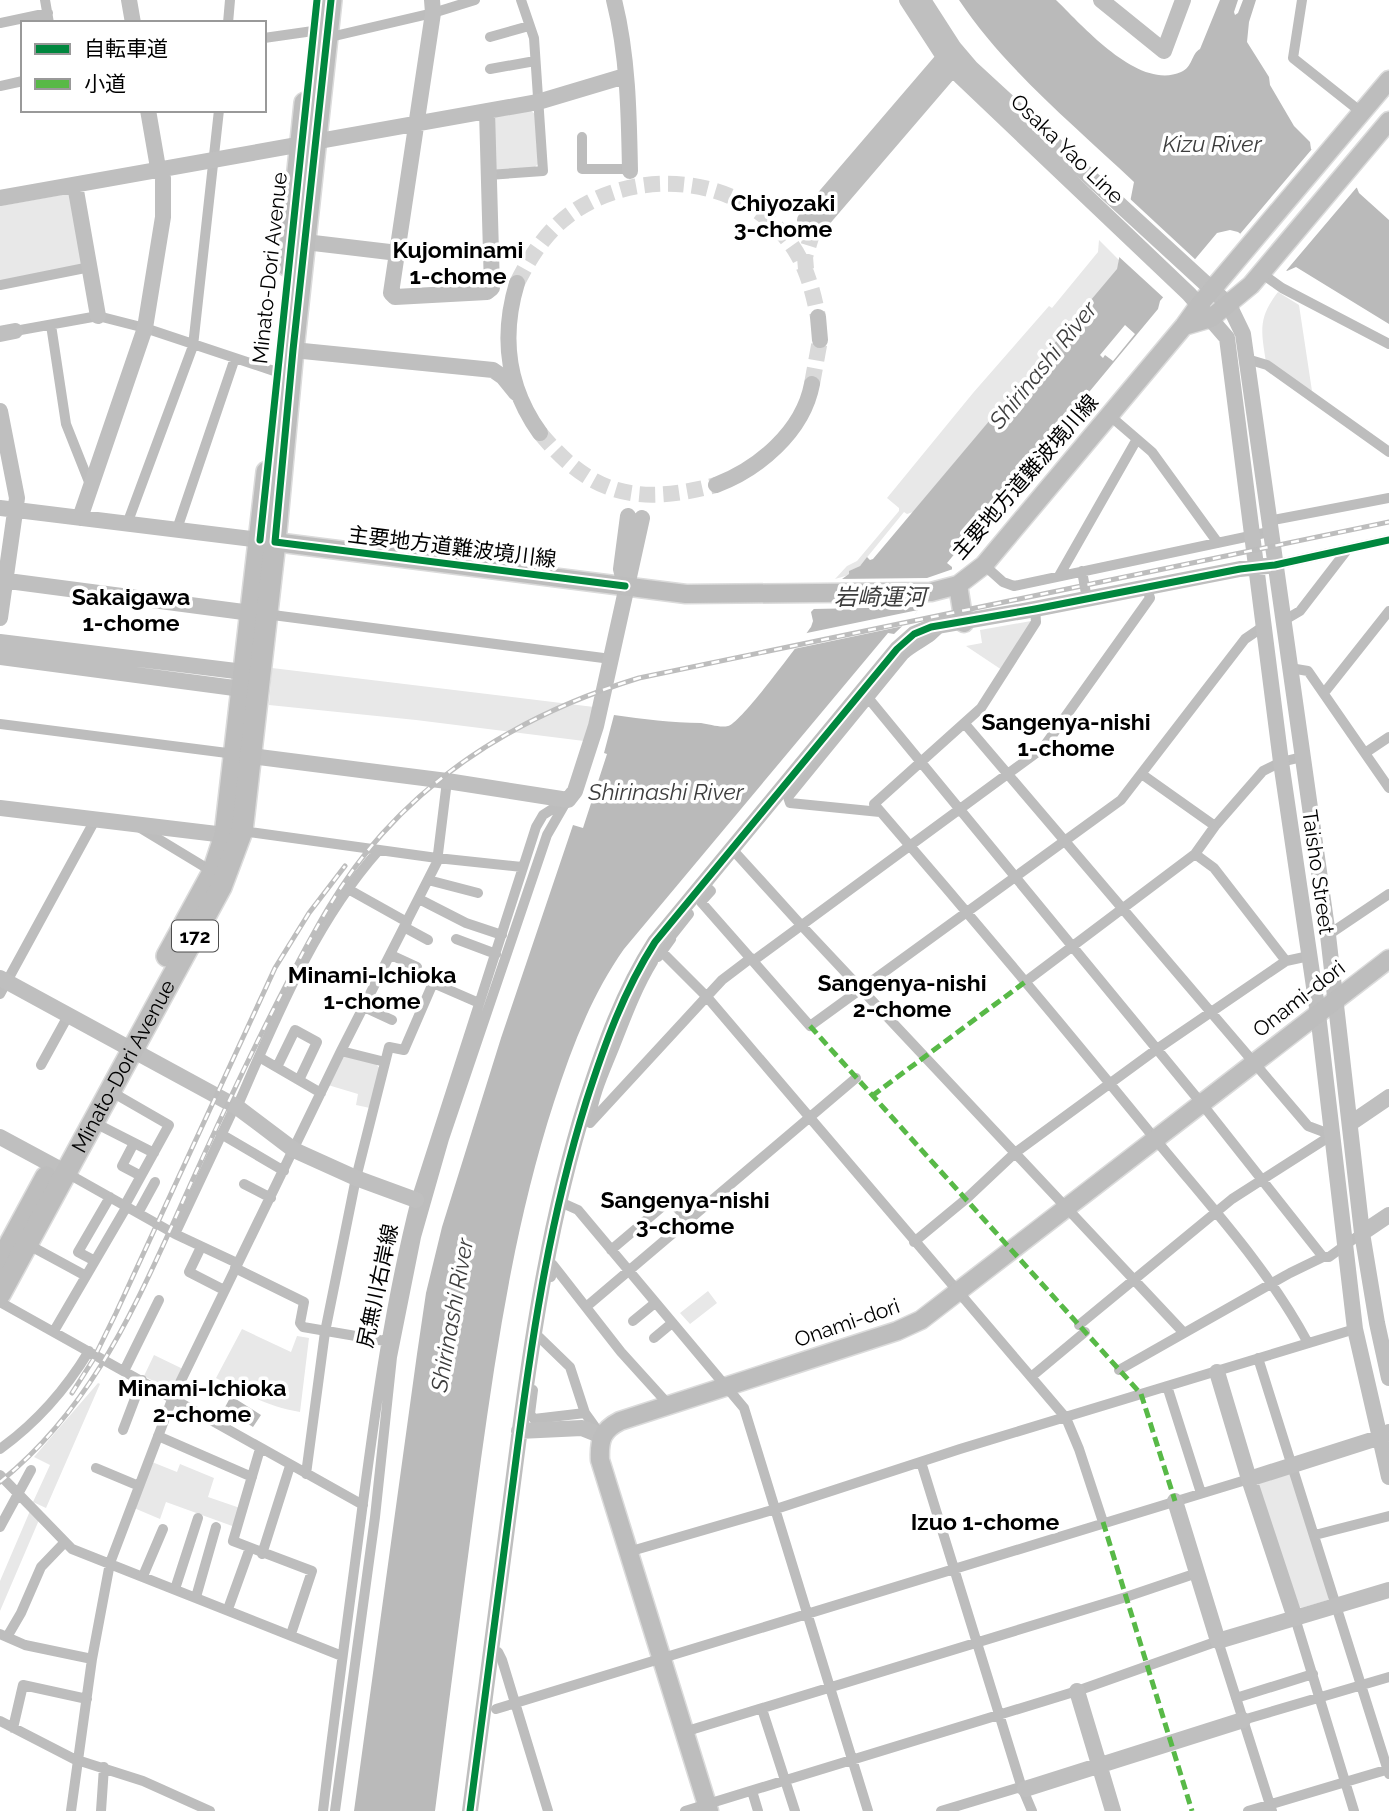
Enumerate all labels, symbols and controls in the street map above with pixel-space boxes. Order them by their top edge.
legend [21,21,266,112]
text: 自転車道 [84,36,168,61]
text: 小道 [84,71,126,96]
street label: Osaka Yao Line [1006,89,1129,209]
water label: Kizu River [1162,130,1263,157]
street label: Minato-Dori Avenue [247,171,292,365]
district label: Chiyozaki 3-chome [731,189,835,242]
district label: Kujominami 1-chome [393,236,523,289]
water label: Shirinashi River [983,295,1103,434]
street label: 主要地方道難波境川線 [946,389,1103,564]
street label: 主要地方道難波境川線 [346,521,558,572]
district label: Sakaigawa 1-chome [72,583,190,636]
water label: 岩崎運河 [834,583,930,610]
district label: Sangenya-nishi 1-chome [981,708,1151,761]
water label: Shirinashi River [587,778,745,805]
street label: Taisho Street [1297,808,1340,936]
road number: 172 [172,920,218,952]
street label: Onami-dori [1248,955,1350,1042]
district label: Minami-Ichioka 1-chome [288,961,456,1014]
district label: Sangenya-nishi 2-chome [817,969,987,1022]
street label: Minato-Dori Avenue [66,975,180,1157]
district label: Sangenya-nishi 3-chome [600,1186,770,1239]
street label: 尻無川右岸線 [352,1222,403,1350]
water label: Shirinashi River [425,1235,478,1395]
street label: Onami-dori [791,1293,903,1352]
district label: Minami-Ichioka 2-chome [118,1374,286,1427]
district label: Izuo 1-chome [911,1508,1059,1535]

